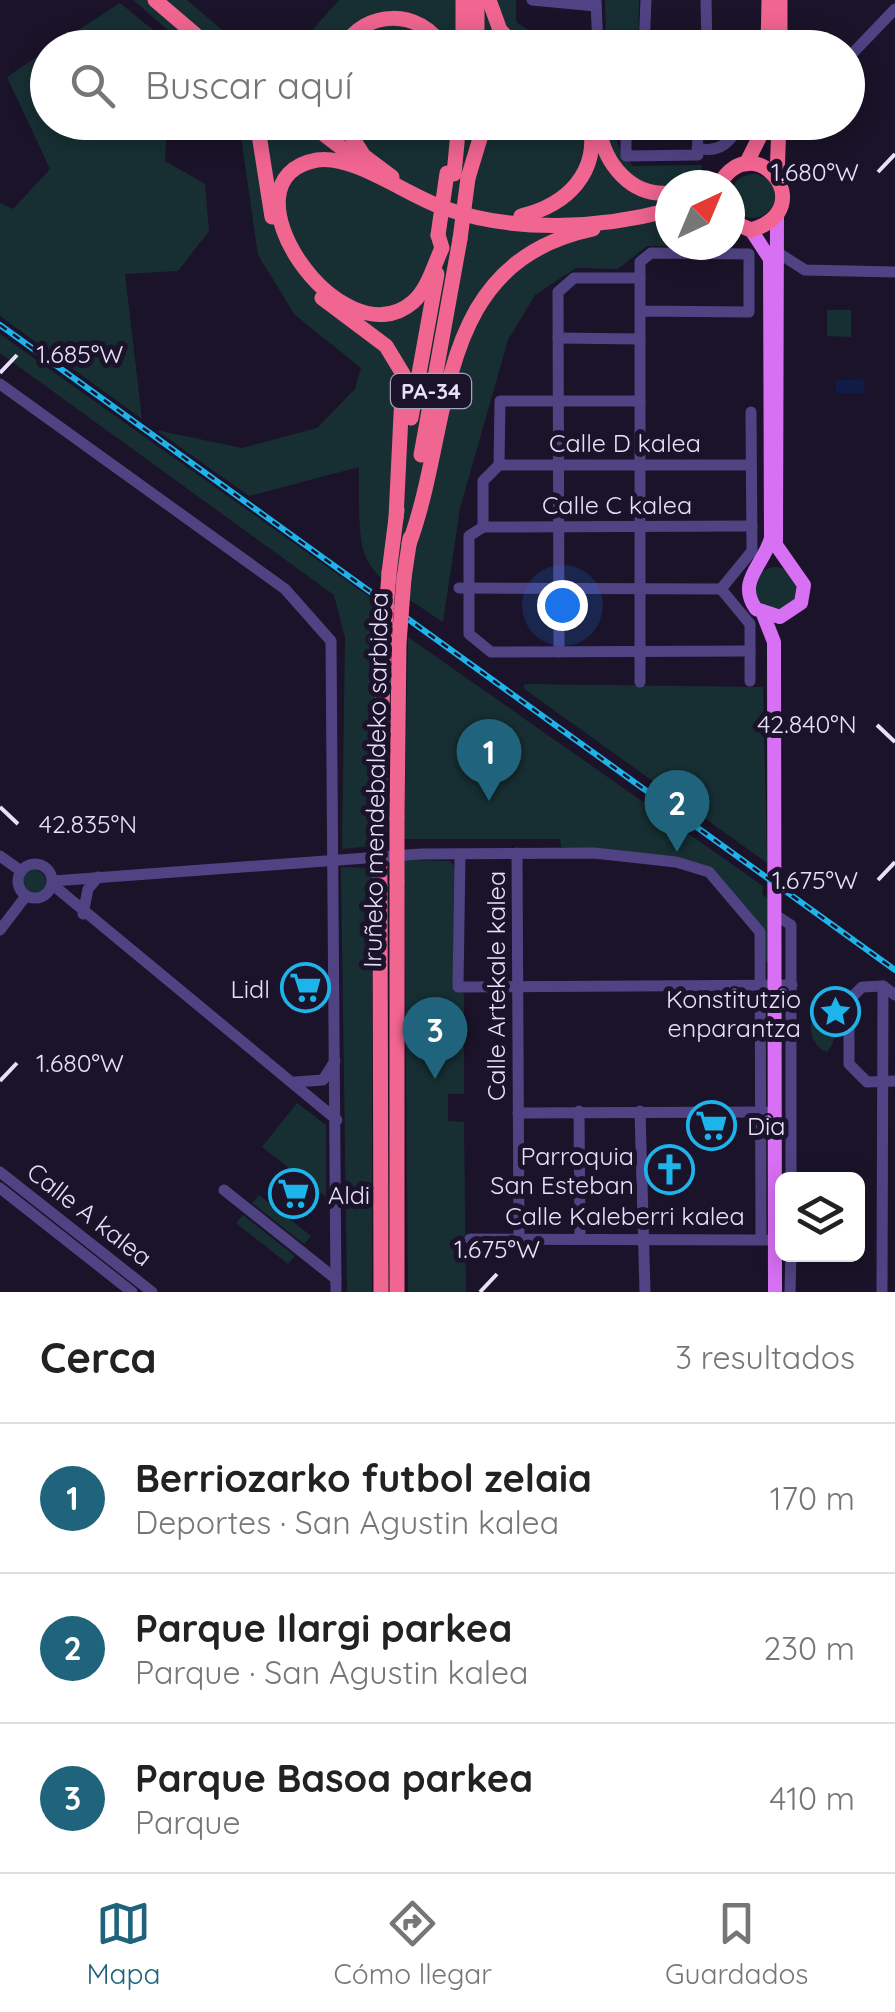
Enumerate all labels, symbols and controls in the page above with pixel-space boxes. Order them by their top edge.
search box [30,30,865,140]
icon: search [65,58,120,113]
text: Buscar aquí [145,61,353,109]
text: 1.680°W [771,156,859,187]
north arrow [655,170,745,260]
text: 1.685°W [37,338,123,369]
road number: PA-34 [391,374,471,408]
street label: Calle D kalea [549,427,701,458]
street label: Calle C kalea [542,489,692,520]
your location [537,580,588,631]
street label: Iruñeko mendebaldeko sarbidea [356,592,394,968]
text: 42.840°N [757,708,857,739]
pin: 1 [456,718,522,801]
pin: 2 [644,770,710,852]
text: 42.835°N [39,808,137,839]
text: 1.675°W [772,864,858,895]
street label: Calle Artekale kalea [480,871,511,1101]
supermarket icon: Lidl [279,962,331,1014]
place label: Lidl [230,973,270,1004]
place label: Konstitutzio enparantza [666,983,801,1043]
place icon: Konstitutzio enparantza [810,986,862,1038]
pin: 3 [402,996,468,1079]
text: 1.680°W [36,1047,124,1078]
supermarket icon: Dia [686,1099,738,1151]
place label: Dia [747,1110,785,1141]
place label: Parroquia San Esteban [490,1140,634,1200]
church icon: Parroquia San Esteban [643,1143,695,1195]
street label: Calle A kalea [21,1156,159,1272]
supermarket icon: Aldi [267,1168,319,1220]
map controls [775,1172,865,1262]
button: layers [775,1172,865,1262]
place label: Aldi [328,1179,370,1210]
street label: Calle Kaleberri kalea [505,1200,745,1231]
text: 1.675°W [454,1233,540,1264]
text: Cerca [40,1331,157,1384]
text: 3 resultados [675,1337,855,1377]
text: Berriozarko futbol zelaia [135,1454,592,1502]
text: 1 [66,1478,79,1518]
text: 170 m [770,1478,855,1518]
text: Deportes · San Agustin kalea [135,1502,559,1542]
text: Parque Ilargi parkea [135,1604,512,1652]
text: 2 [63,1628,82,1668]
text: 230 m [764,1628,855,1668]
text: Parque · San Agustin kalea [135,1652,529,1692]
text: Parque Basoa parkea [135,1754,533,1802]
text: 3 [64,1778,81,1818]
text: 410 m [770,1778,855,1818]
text: Parque [135,1802,241,1842]
tab: Mapa [86,1896,161,1991]
tab: Cómo llegar [333,1896,492,1991]
tab: Guardados [665,1896,809,1991]

